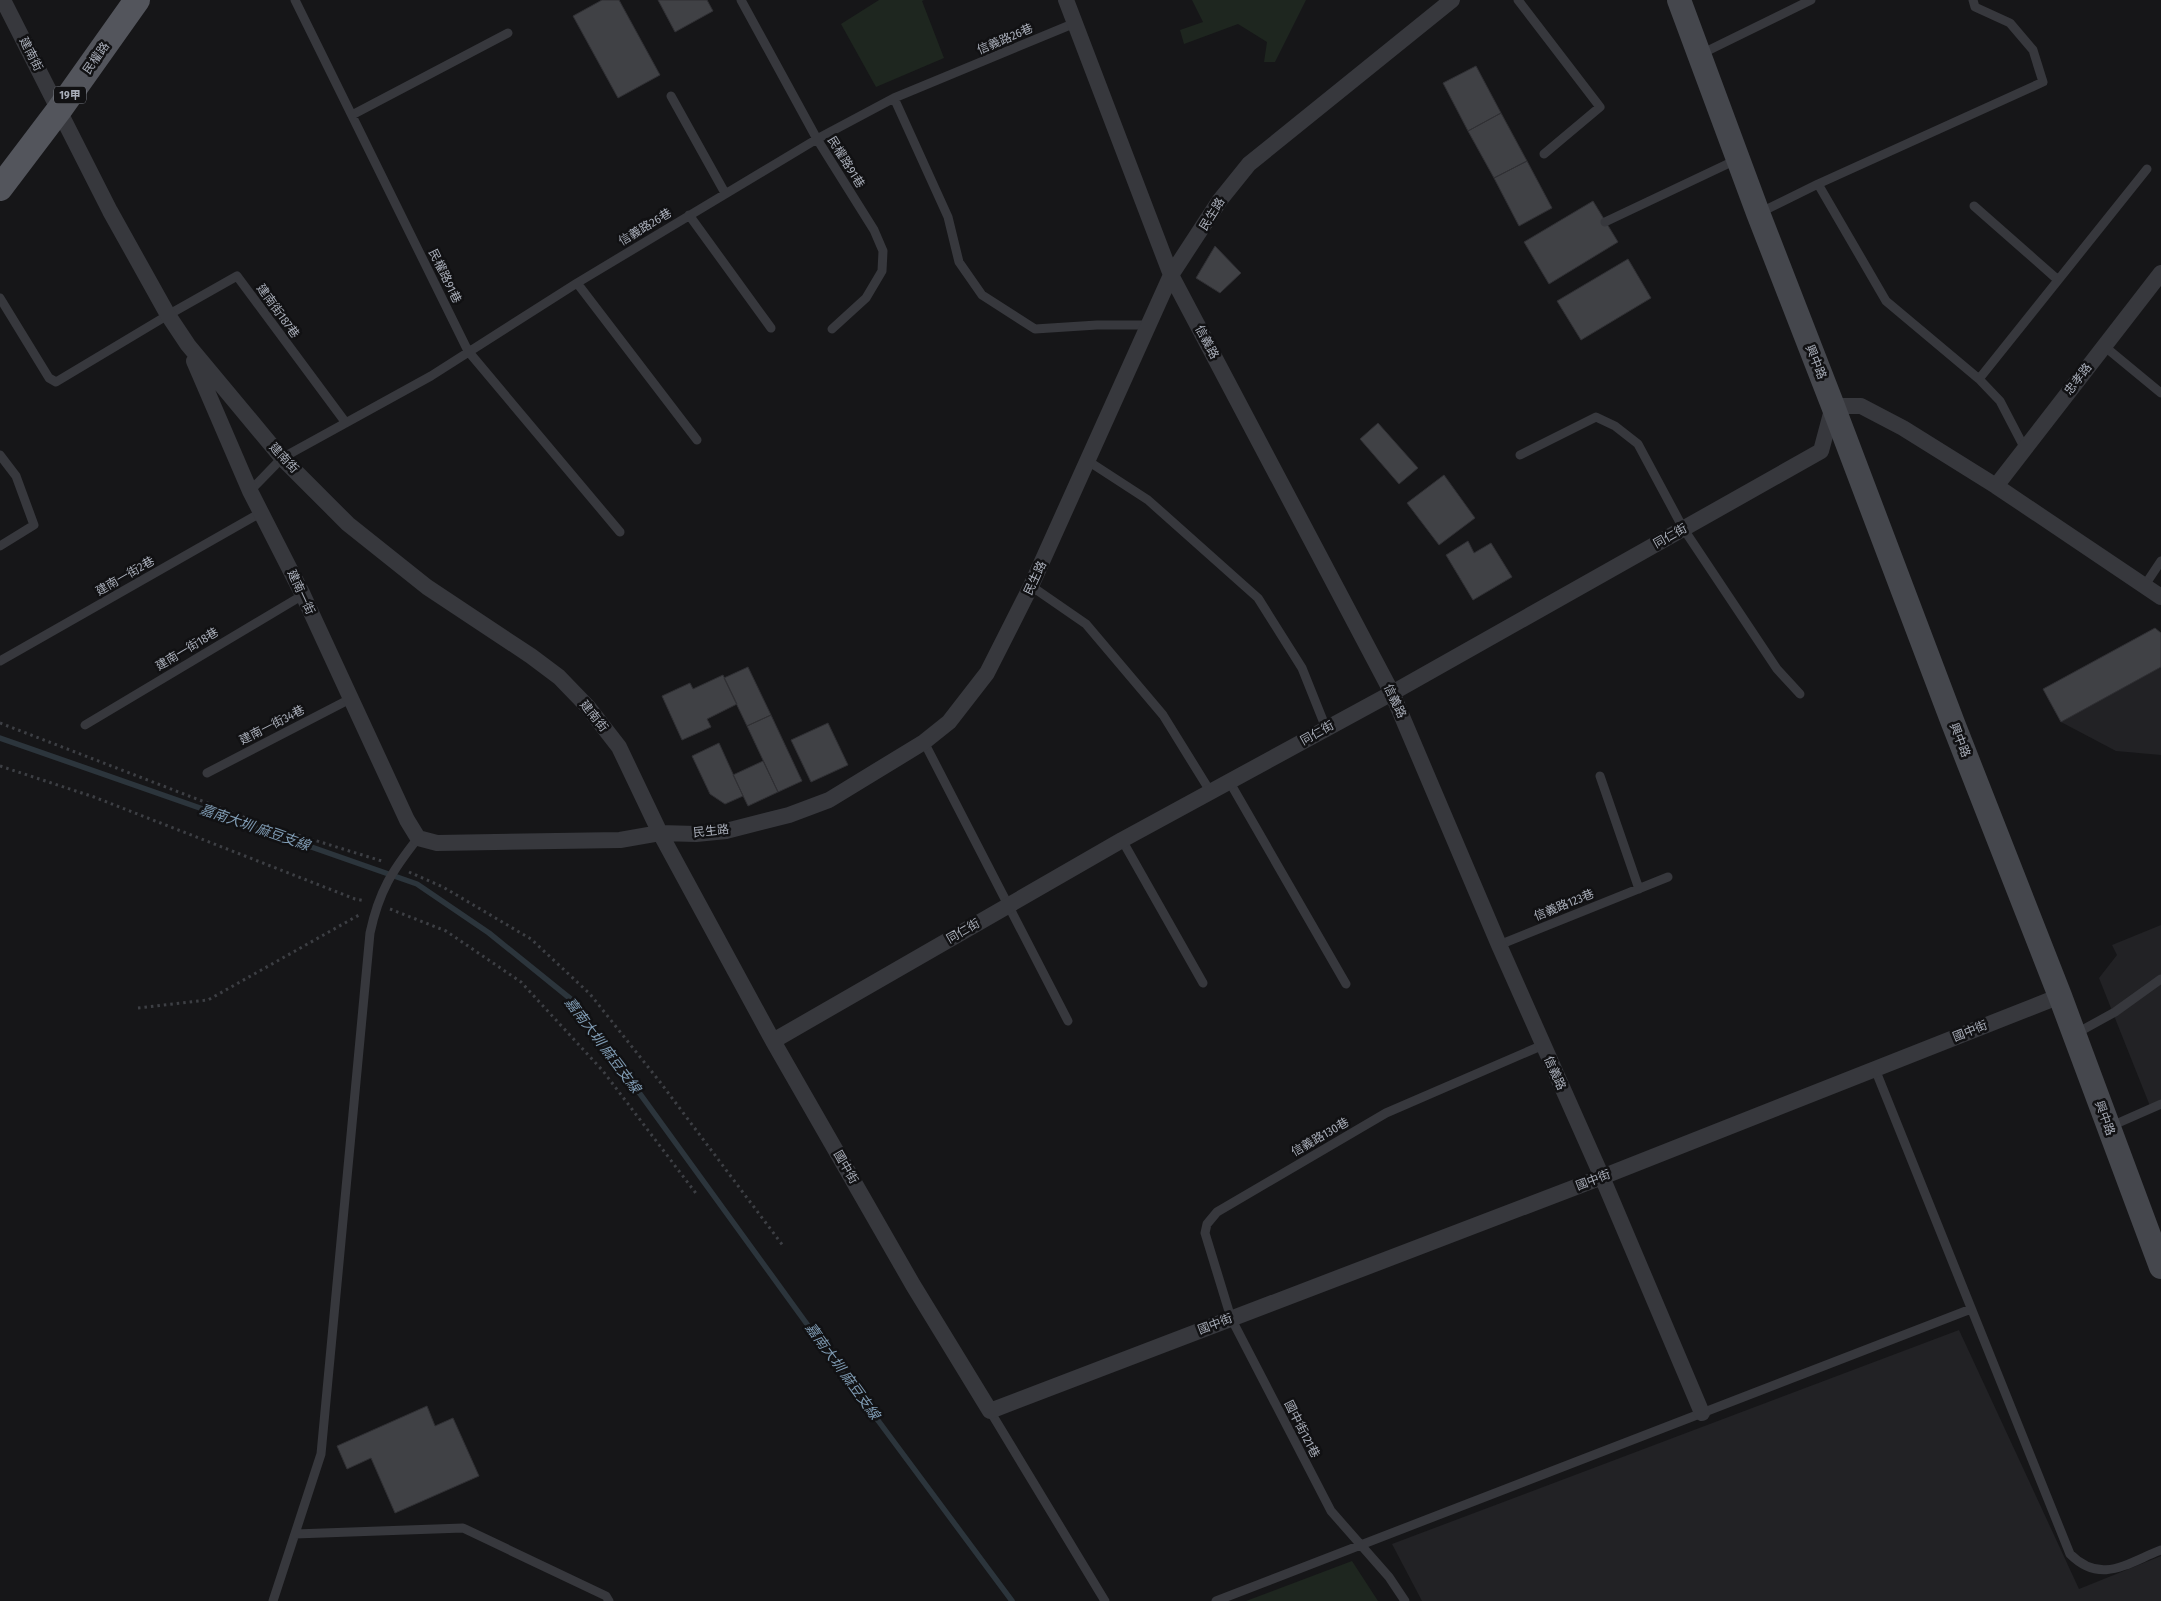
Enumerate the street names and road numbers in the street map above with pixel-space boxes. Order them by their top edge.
street label: 信義路26巷 [975,21,1035,57]
street label: 建南街 [17,35,45,73]
street label: 民權路 [80,39,112,77]
road number: 19甲 [54,86,86,104]
street label: 民權路91巷 [825,134,867,190]
street label: 民生路 [1197,195,1227,233]
street label: 信義路26巷 [616,206,674,248]
street label: 民權路91巷 [426,247,464,305]
street label: 建南街187巷 [254,281,302,341]
street label: 信義路 [1192,323,1222,361]
street label: 興中路 [1803,343,1829,381]
street label: 忠孝路 [2061,361,2095,397]
street label: 建南街 [267,440,301,476]
street label: 同仁街 [1651,521,1689,551]
street label: 建南一街2巷 [93,554,157,598]
street label: 民生路 [1021,559,1049,597]
street label: 建南一街 [285,567,317,617]
street label: 建南一街18巷 [153,625,221,673]
street label: 信義路 [1381,682,1409,720]
street label: 建南街 [577,698,611,734]
street label: 建南一街34巷 [237,703,307,747]
street label: 同仁街 [1298,718,1336,748]
street label: 興中路 [1947,721,1973,759]
street label: 民生路 [692,822,730,840]
street label: 信義路123巷 [1532,887,1596,923]
street label: 同仁街 [944,916,982,946]
street label: 國中街 [1951,1018,1989,1044]
street label: 信義路 [1541,1054,1569,1092]
street label: 興中路 [2092,1099,2118,1137]
street label: 信義路130巷 [1289,1115,1351,1159]
street label: 國中街 [831,1148,861,1186]
street label: 國中街 [1574,1167,1612,1193]
street label: 國中街 [1196,1311,1234,1337]
street label: 國中街121巷 [1282,1398,1322,1460]

